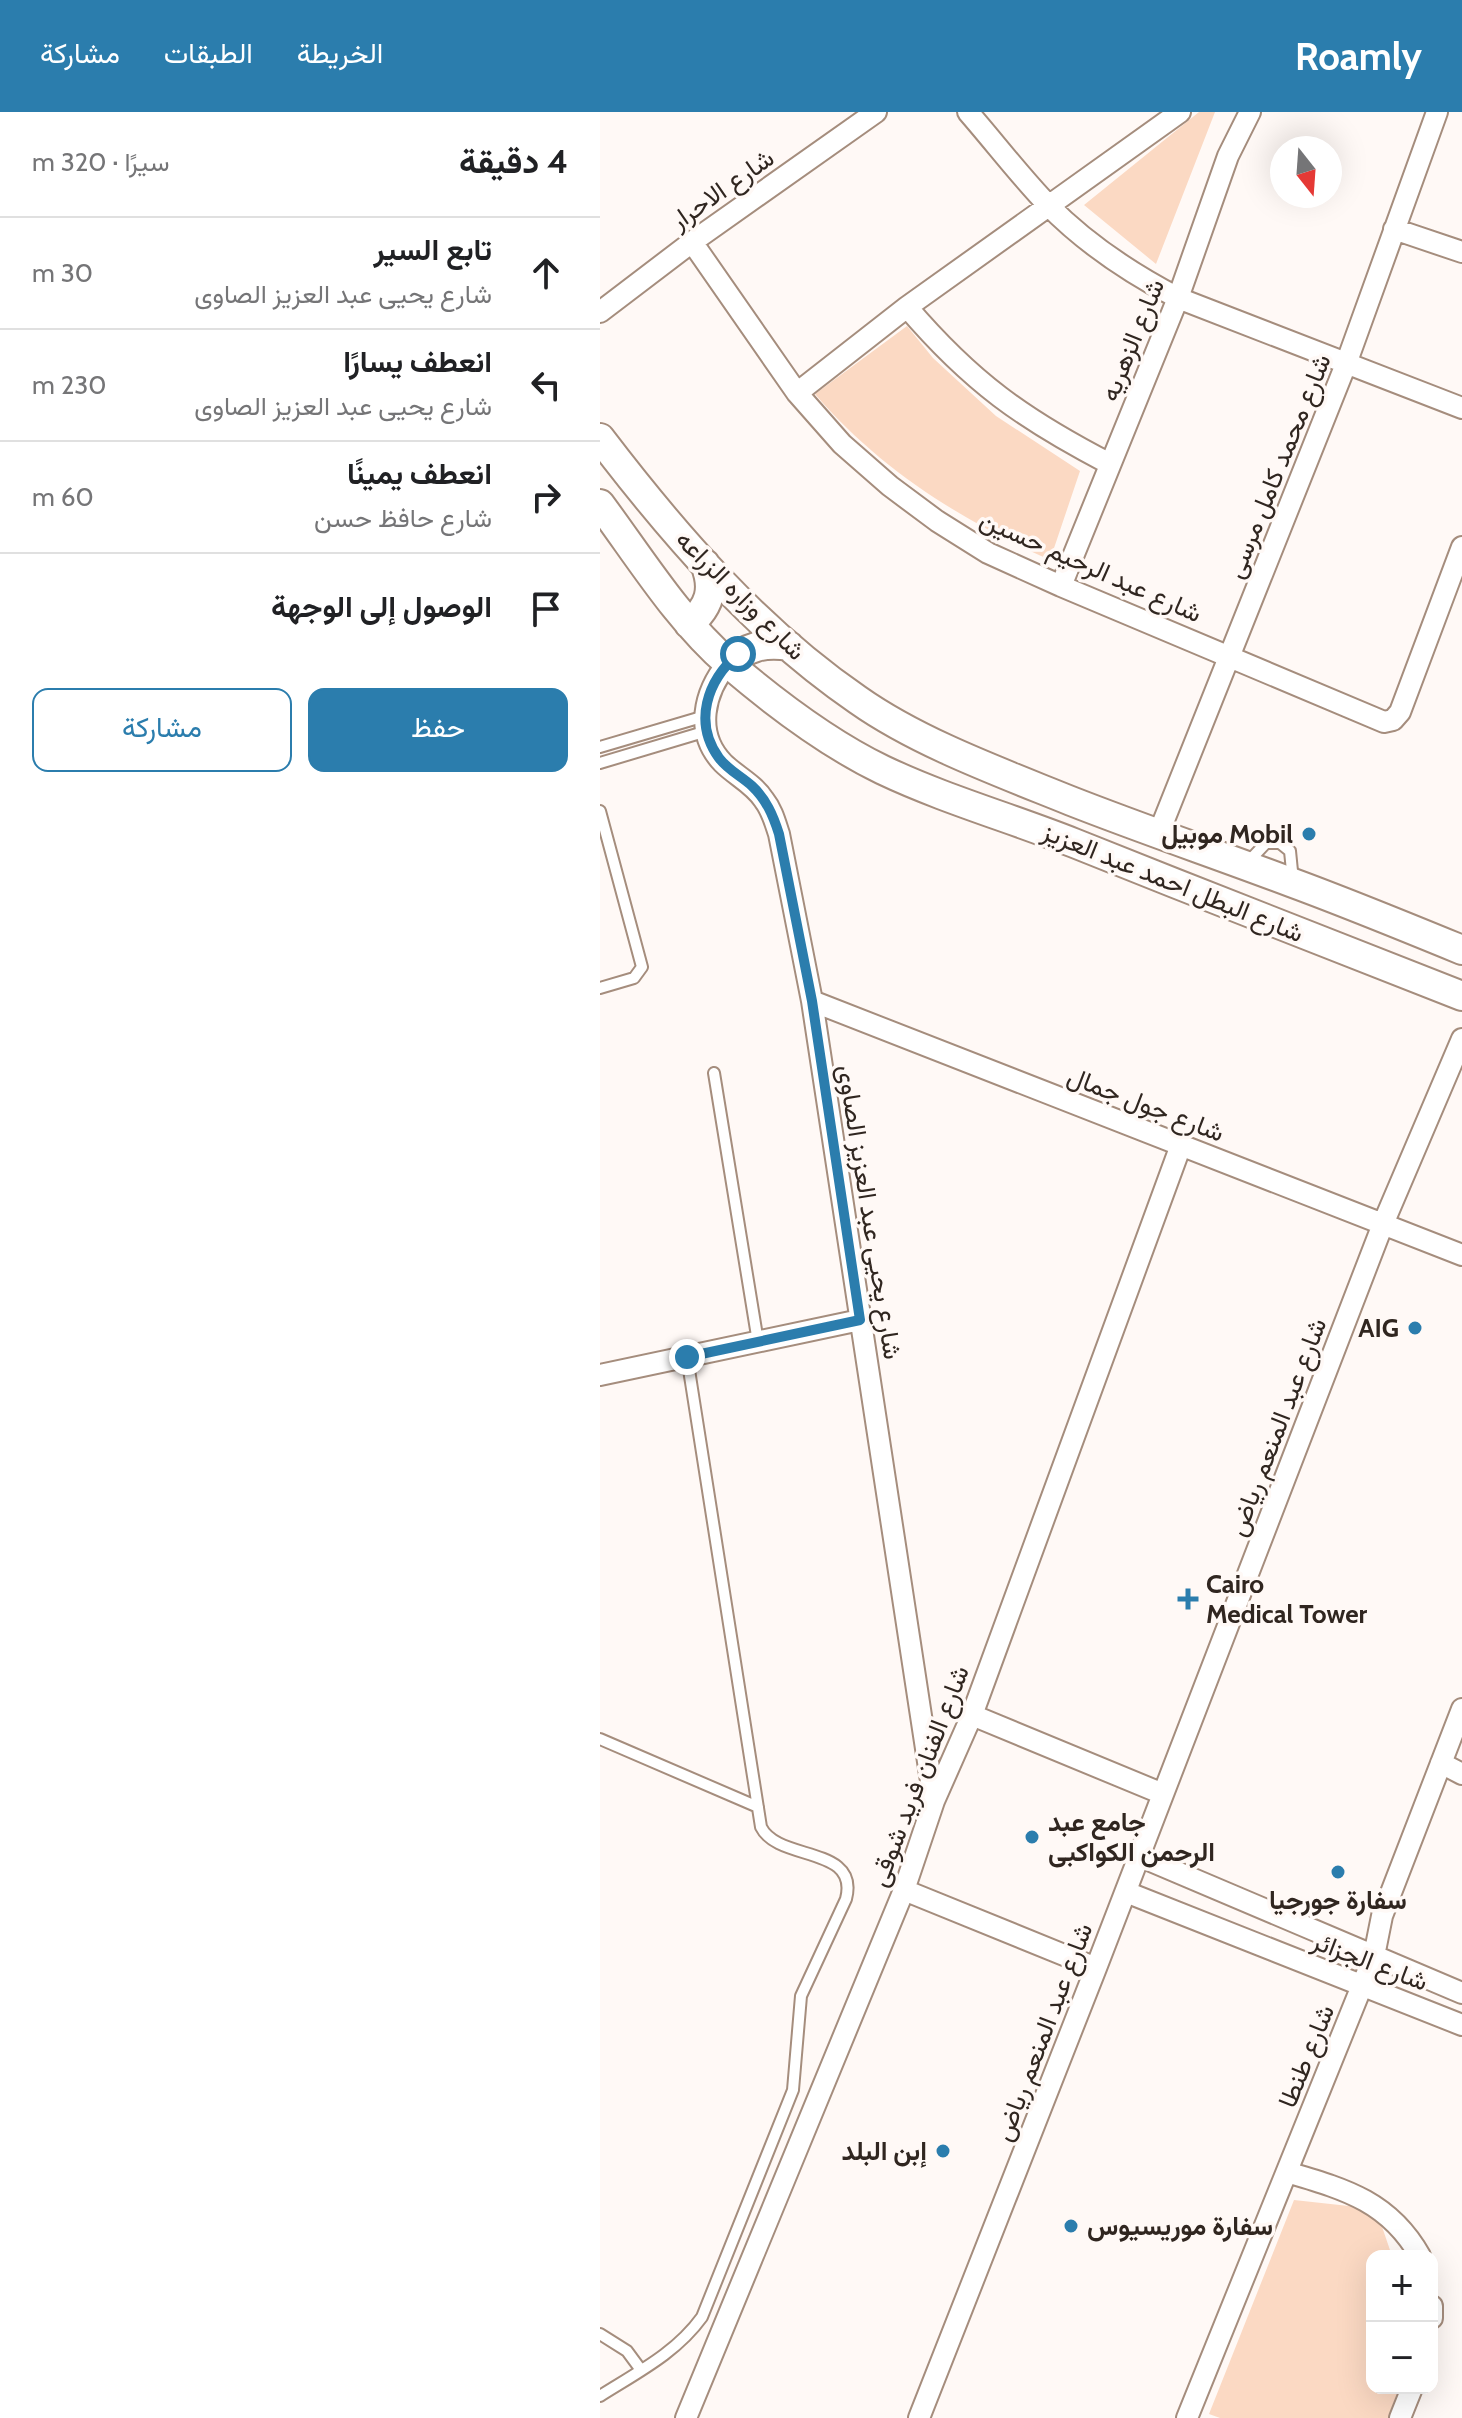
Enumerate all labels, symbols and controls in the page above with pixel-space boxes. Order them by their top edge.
text: Roamly [1295,33,1422,80]
text: مشاركة [40,36,120,70]
text: الطبقات [164,36,253,70]
text: الخريطة [297,36,383,70]
north arrow [1270,136,1342,208]
text: 4 دقيقة [459,140,568,182]
street label: شارع الاحرار [663,142,781,239]
text: سيرًا · 320 m [32,146,170,178]
text: تابع السير [373,231,492,268]
icon: ahead [524,251,568,295]
text: 30 m [32,257,93,289]
street label: شارع الزهريه [1093,274,1173,407]
text: شارع يحيى عبد العزيز الصاوى [194,278,492,310]
text: انعطف يسارًا [343,343,492,380]
street label: شارع محمد كامل مرسى [1218,349,1339,584]
icon: left [524,363,568,407]
text: 230 m [32,369,107,401]
text: شارع يحيى عبد العزيز الصاوى [194,390,492,422]
text: انعطف يمينًا [347,455,492,492]
icon: right [524,475,568,519]
text: 60 m [32,481,94,513]
text: شارع حافظ حسن [314,502,492,534]
street label: شارع عبد الرحيم حسين [974,503,1207,631]
street label: شارع وزاره الزراعه [668,523,813,668]
icon: arrive [524,587,568,631]
text: الوصول إلى الوجهة [271,588,492,625]
route start [720,636,756,672]
button: مشاركة [32,688,292,772]
button: حفظ [308,688,568,772]
street label: شارع البطل احمد عبد العزيز [1036,814,1308,951]
place label: موبيل Mobil [1161,818,1293,850]
marker: موبيل Mobil [1300,825,1318,843]
street label: شارع جول جمال [1062,1059,1229,1150]
street label: شارع يحيى عبد العزيز الصاوى [829,1062,909,1362]
place label: AIG [1358,1312,1399,1344]
street label: شارع عبد المنعم رياض [1221,1313,1335,1541]
marker: AIG [1406,1319,1424,1337]
route end [669,1339,705,1375]
place label: Cairo Medical Tower [1206,1568,1368,1630]
marker: Cairo Medical Tower [1177,1588,1199,1610]
street label: شارع الفنان فريد شوقى [862,1661,978,1892]
place label: جامع عبد الرحمن الكواكبى [1048,1806,1215,1868]
marker: جامع عبد الرحمن الكواكبى [1023,1828,1041,1846]
marker: سفارة جورجيا [1329,1863,1347,1881]
place label: سفارة جورجيا [1269,1884,1407,1916]
street label: شارع عبد المنعم رياض [987,1918,1101,2146]
street label: شارع الجزائر [1306,1924,1433,2000]
street label: شارع طنطا [1271,2000,1343,2113]
place label: إبن البلد [842,2135,927,2168]
marker: إبن البلد [934,2142,952,2160]
place label: سفارة موريسيوس [1087,2210,1273,2242]
marker: سفارة موريسيوس [1062,2217,1080,2235]
map controls [1366,2250,1438,2394]
button: + [1366,2250,1438,2322]
button: − [1366,2322,1438,2394]

